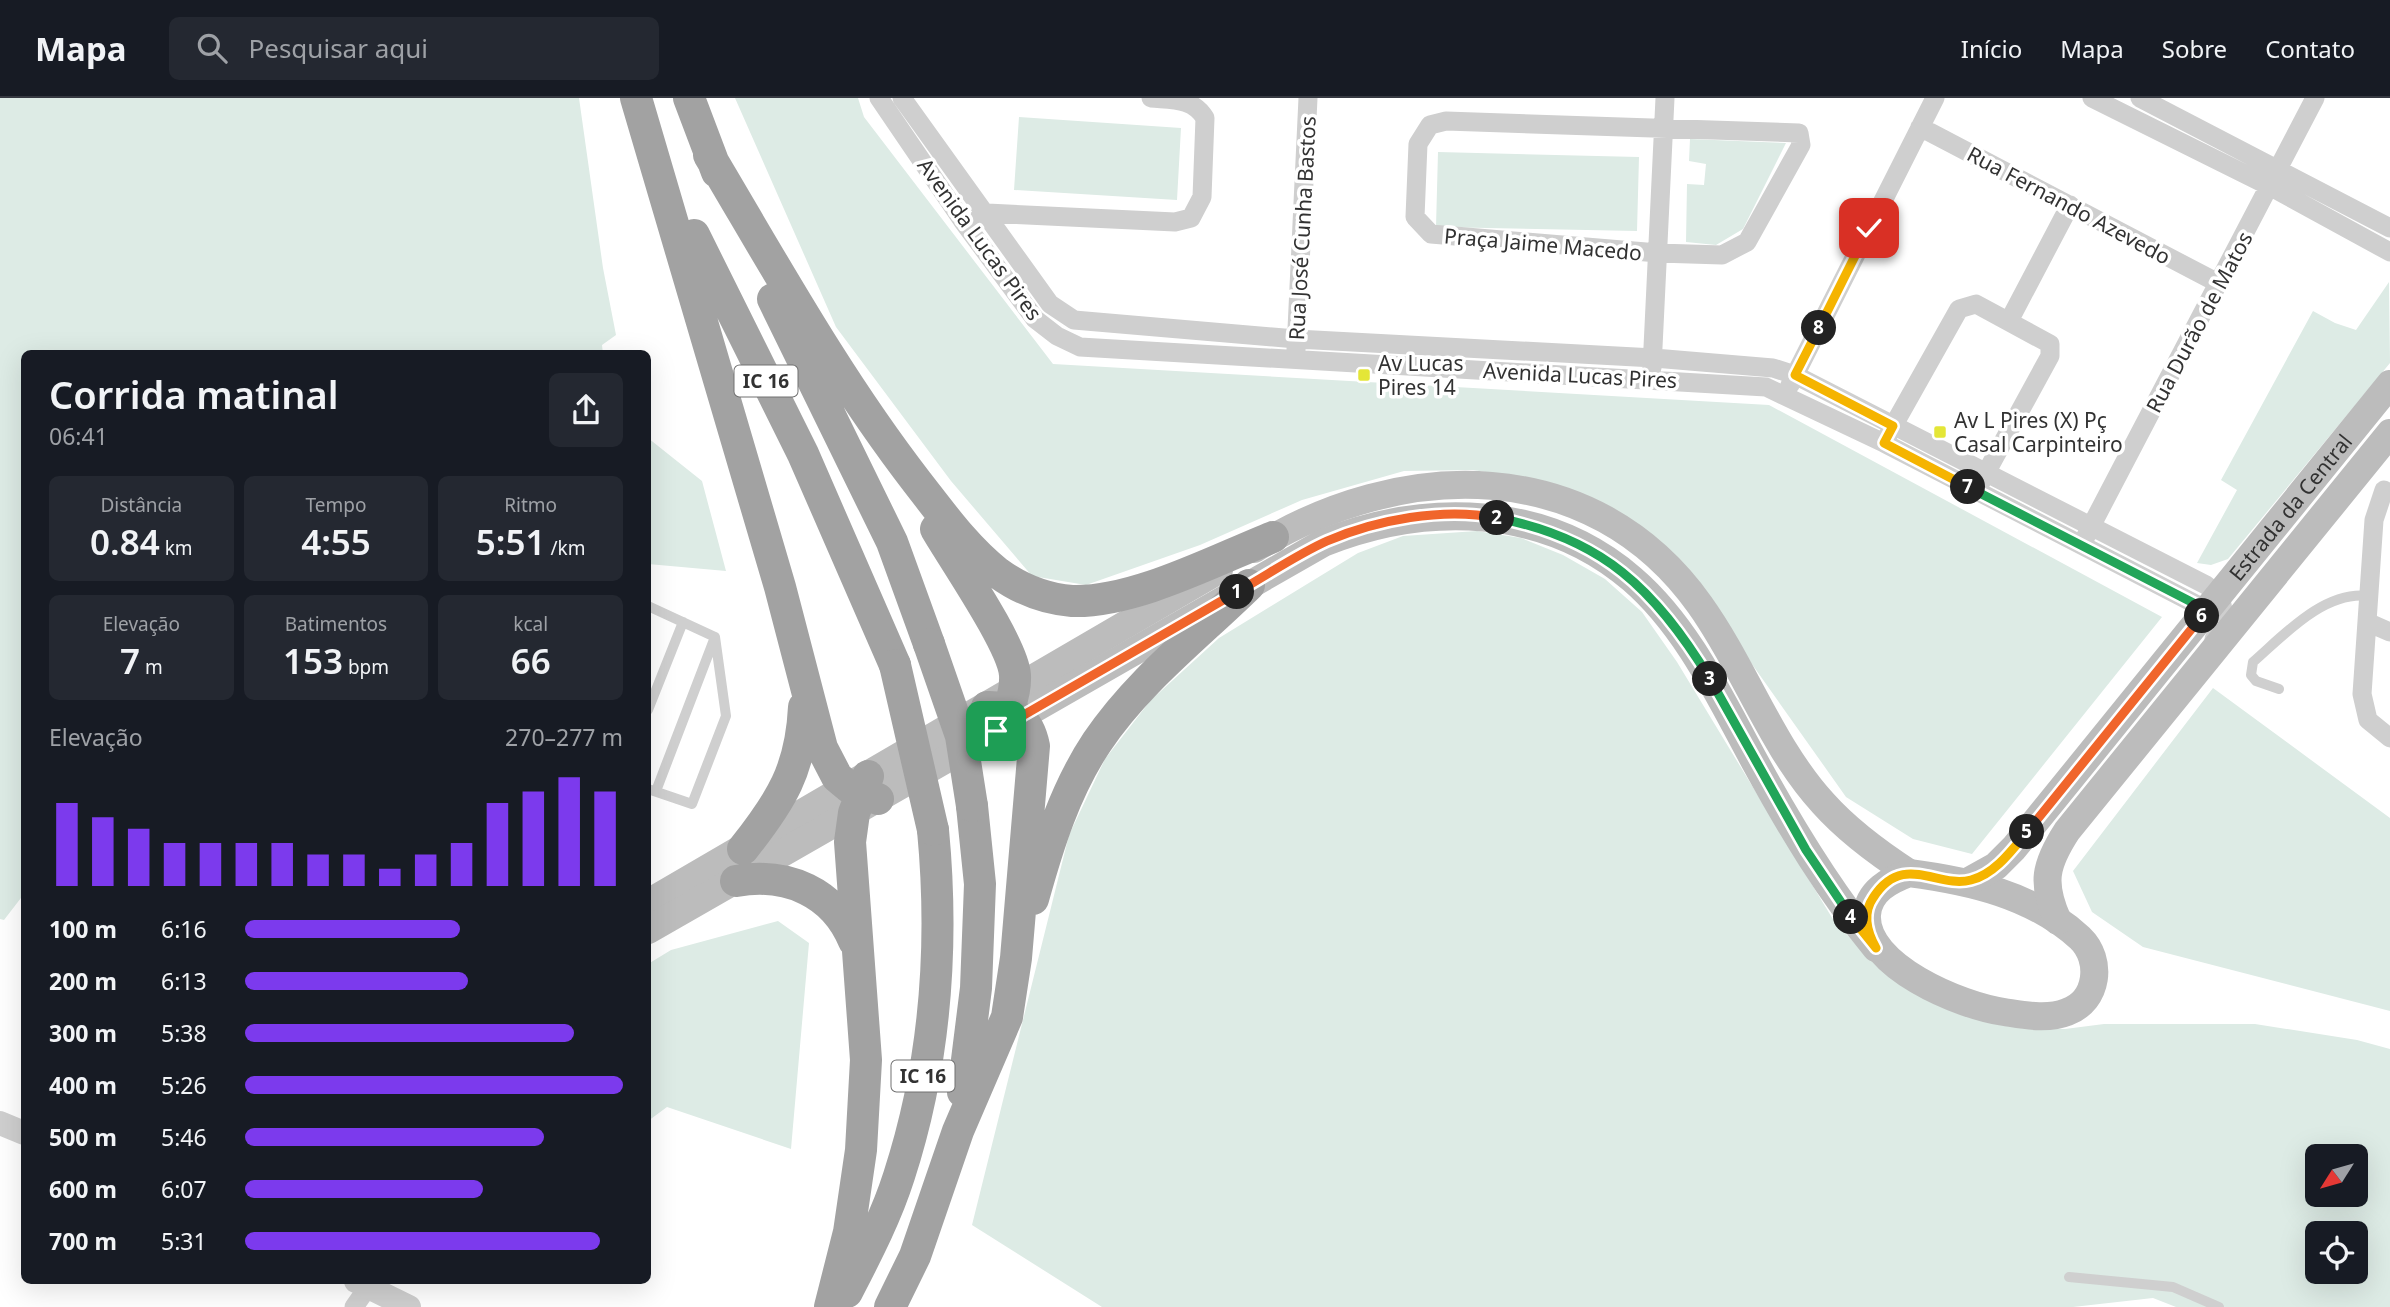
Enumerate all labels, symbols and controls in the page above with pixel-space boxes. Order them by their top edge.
search box [169,17,659,80]
text: Mapa [35,26,127,71]
icon: search [193,29,231,67]
text: Pesquisar aqui [249,30,428,66]
text: Início [1961,32,2022,65]
text: Mapa [2060,32,2124,65]
text: Sobre [2162,32,2227,65]
text: Contato [2265,32,2355,65]
street label: Rua José Cunha Bastos [1282,115,1322,341]
street label: Rua Fernando Azevedo [1962,140,2176,270]
street label: Avenida Lucas Pires [912,152,1048,326]
pin [1839,198,1899,258]
icon: check [1850,209,1888,247]
street label: Praça Jaime Macedo [1443,221,1643,267]
street label: Rua Durão de Matos [2139,227,2259,417]
pin: 8 [1801,310,1836,345]
text: 8 [1813,314,1824,340]
place label: Av Lucas Pires 14 [1378,349,1463,401]
street label: Avenida Lucas Pires [1482,356,1678,394]
road number: IC 16 [734,366,798,396]
marker: Av Lucas Pires 14 [1356,367,1372,383]
text: Corrida matinal [49,368,338,420]
button: share [549,373,623,447]
place label: Av L Pires (X) Pç Casal Carpinteiro [1954,406,2123,458]
text: 06:41 [49,420,108,452]
marker: Av L Pires (X) Pç Casal Carpinteiro [1932,424,1948,440]
street label: Estrada da Central [2222,428,2358,586]
pin: 7 [1951,470,1986,504]
text: 7 [1962,473,1973,499]
text: Distância [100,492,182,518]
text: Tempo [306,492,366,518]
text: Ritmo [504,492,557,518]
pin: 2 [1480,500,1514,536]
text: 2 [1491,504,1502,530]
text: 0.84 [90,518,160,565]
text: 4:55 [301,518,371,565]
text: 5:51 [476,518,546,565]
text: km [160,535,193,561]
text: /km [546,535,585,561]
pin: 1 [1220,574,1254,610]
text: 1 [1231,578,1242,604]
pin: 6 [2184,598,2220,634]
text: 6 [2196,602,2207,628]
text: Elevação [103,611,180,637]
text: Batimentos [285,611,387,637]
text: kcal [513,611,548,637]
text: 7 [120,637,140,684]
text: 153 [283,637,343,684]
text: 66 [511,637,551,684]
text: m [140,654,163,680]
text: bpm [343,654,389,680]
pin: 3 [1692,662,1728,696]
text: 3 [1704,665,1715,691]
pin [966,701,1026,761]
icon: arrive [977,712,1015,750]
text: Elevação [49,721,143,753]
text: 270–277 m [505,721,623,753]
pin: 5 [2010,814,2044,850]
text: 5 [2021,818,2032,844]
pin: 4 [1834,900,1868,934]
text: 4 [1845,903,1856,929]
text: 100 m [49,913,117,945]
text: 6:16 [161,913,207,945]
text: 200 m [49,965,117,997]
text: 6:13 [161,965,207,997]
text: 300 m [49,1017,117,1049]
text: 5:38 [161,1017,207,1049]
road number: IC 16 [892,1060,954,1092]
text: 400 m [49,1069,117,1101]
text: 5:26 [161,1069,207,1101]
text: 500 m [49,1121,117,1153]
text: 5:46 [161,1121,207,1153]
north arrow [2305,1144,2368,1208]
map controls [2305,1144,2368,1284]
text: 600 m [49,1173,117,1205]
text: 6:07 [161,1173,207,1205]
button: locate [2305,1221,2368,1284]
text: 700 m [49,1225,117,1257]
text: 5:31 [161,1225,207,1257]

